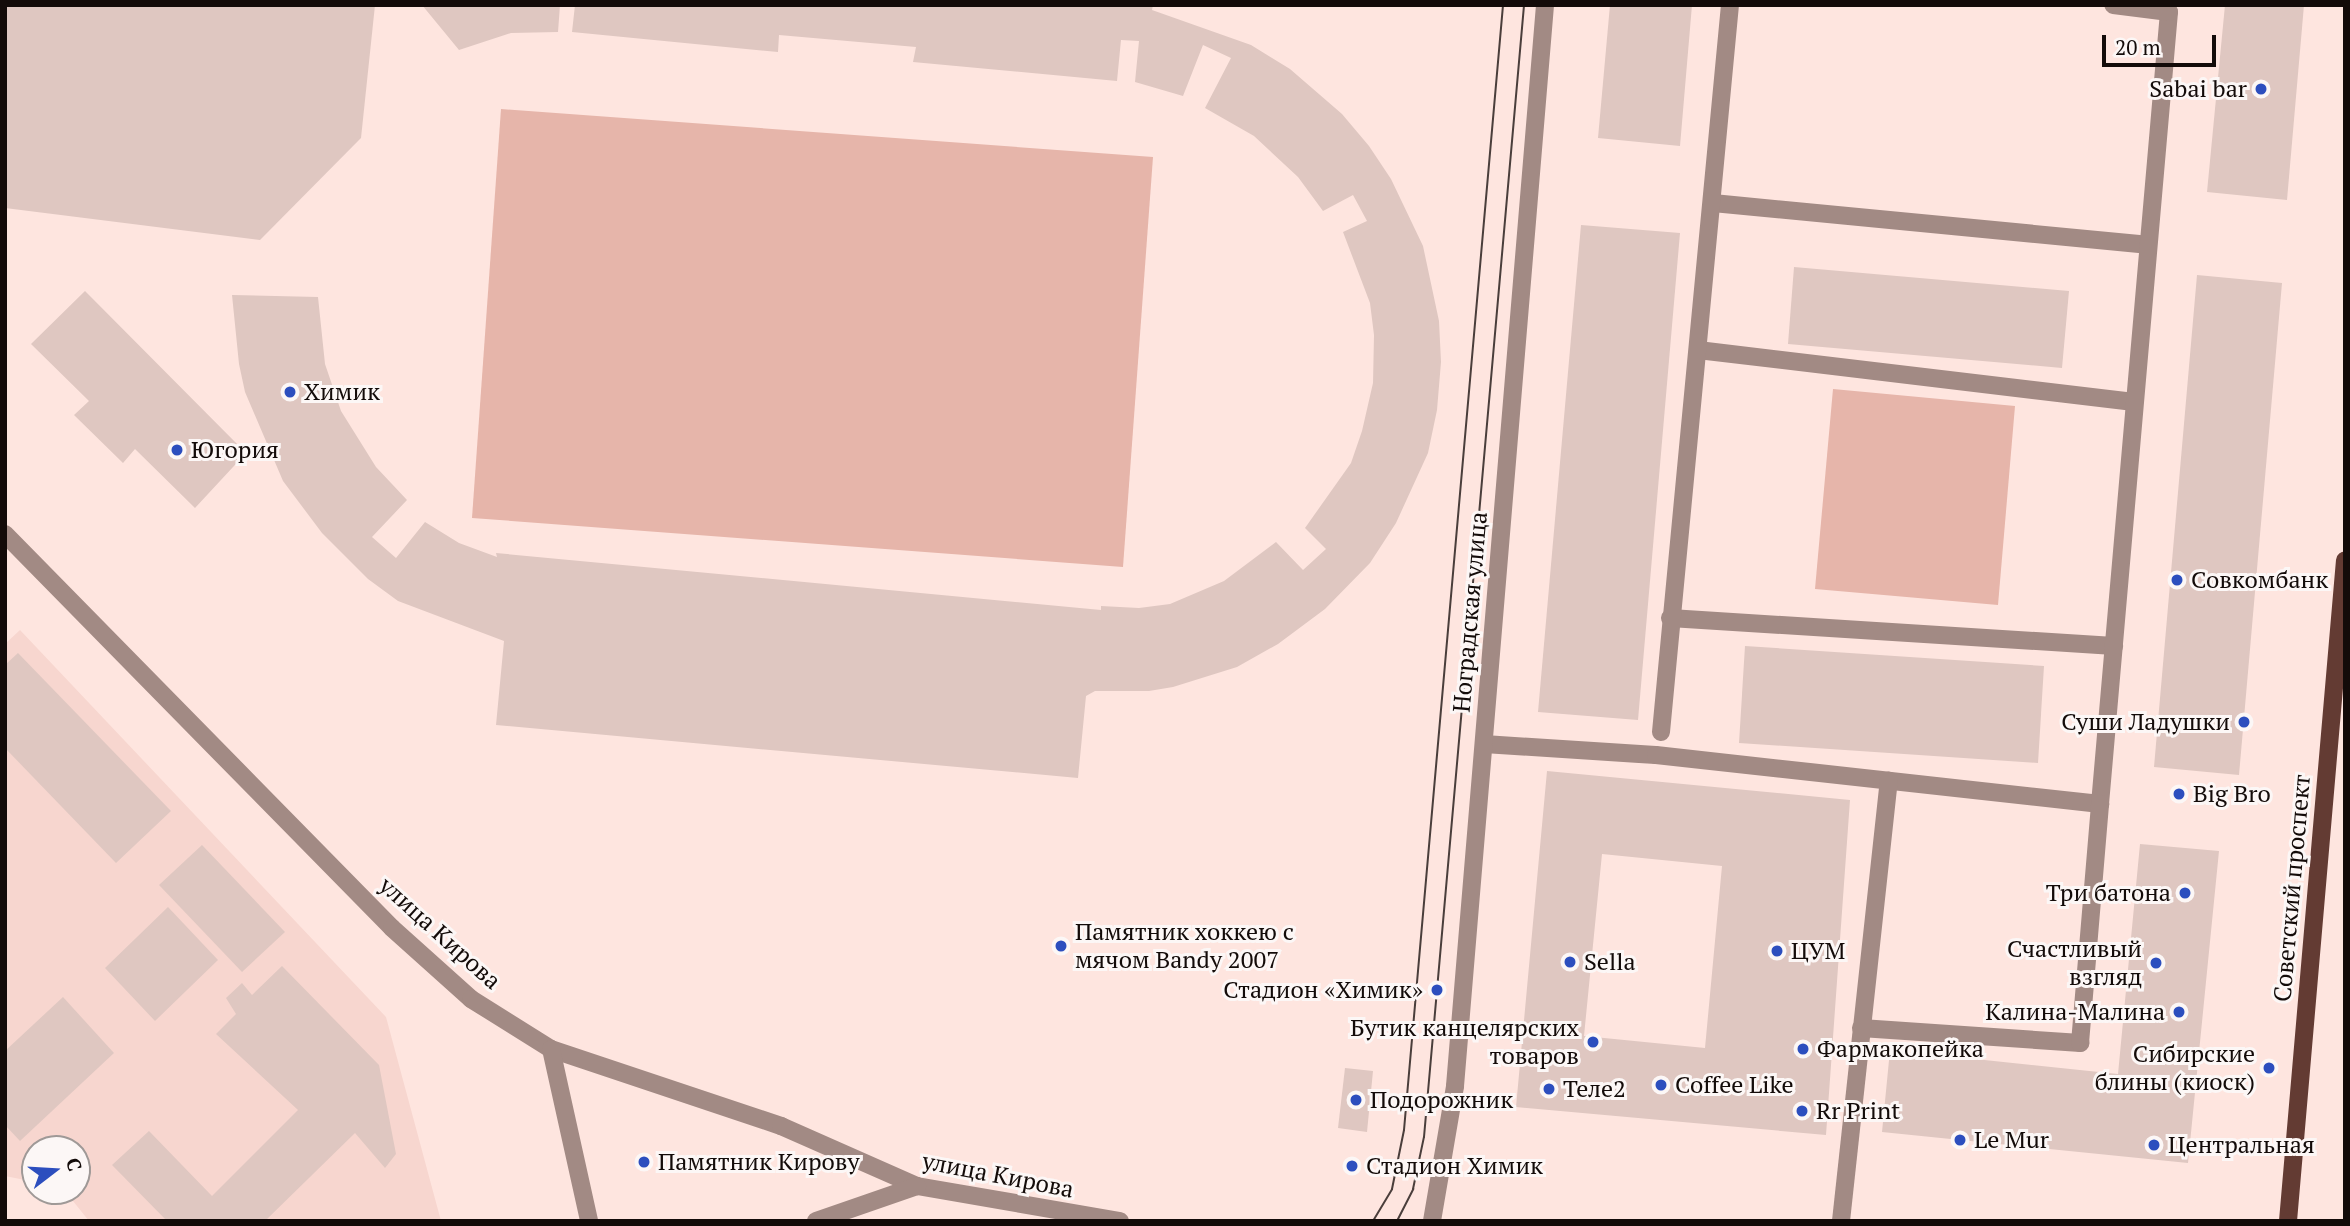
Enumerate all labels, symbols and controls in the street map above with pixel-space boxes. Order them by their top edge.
scale bar [2105,21,2219,65]
text: 20 m [2115,33,2161,61]
place label: Sabai bar [2149,75,2247,103]
marker: Sabai bar [2253,81,2269,97]
place label: Химик [304,378,380,406]
marker: Химик [282,384,298,400]
place label: Югория [191,436,279,464]
marker: Югория [169,442,185,458]
street label: Ноградская улица [1447,510,1493,714]
place label: Совкомбанк [2191,566,2328,594]
marker: Совкомбанк [2169,572,2185,588]
place label: Суши Ладушки [2061,708,2230,736]
marker: Суши Ладушки [2236,714,2252,730]
street label: Советский проспект [2268,773,2316,1003]
place label: Big Bro [2193,780,2271,808]
marker: Big Bro [2171,786,2187,802]
street label: улица Кирова [373,871,507,995]
place label: Три батона [2046,879,2171,907]
marker: Три батона [2177,885,2193,901]
place label: Памятник хоккею с мячом Bandy 2007 [1075,918,1294,974]
place label: Счастливый взгляд [2007,935,2142,991]
place label: ЦУМ [1791,937,1845,965]
marker: Памятник хоккею с мячом Bandy 2007 [1053,938,1069,954]
marker: ЦУМ [1769,943,1785,959]
place label: Sella [1584,948,1636,976]
marker: Sella [1562,954,1578,970]
marker: Счастливый взгляд [2148,955,2164,971]
place label: Стадион «Химик» [1223,976,1423,1004]
marker: Стадион «Химик» [1429,982,1445,998]
place label: Калина-Малина [1985,998,2165,1026]
marker: Калина-Малина [2171,1004,2187,1020]
place label: Бутик канцелярских товаров [1350,1014,1579,1070]
marker: Бутик канцелярских товаров [1585,1034,1601,1050]
place label: Фармакопейка [1817,1035,1984,1063]
place label: Сибирские блины (киоск) [2095,1040,2255,1096]
marker: Фармакопейка [1795,1041,1811,1057]
marker: Сибирские блины (киоск) [2261,1060,2277,1076]
place label: Coffee Like [1675,1071,1794,1099]
place label: Теле2 [1563,1075,1626,1103]
marker: Coffee Like [1653,1077,1669,1093]
marker: Теле2 [1541,1081,1557,1097]
place label: Подорожник [1370,1086,1513,1114]
marker: Подорожник [1348,1092,1364,1108]
place label: Rr Print [1816,1097,1900,1125]
marker: Rr Print [1794,1103,1810,1119]
place label: Le Mur [1974,1126,2049,1154]
place label: Центральная [2168,1131,2315,1159]
marker: Le Mur [1952,1132,1968,1148]
north arrow [21,1135,91,1205]
marker: Центральная [2146,1137,2162,1153]
street label: улица Кирова [920,1146,1076,1204]
place label: Памятник Кирову [658,1148,860,1176]
place label: Стадион Химик [1366,1152,1543,1180]
marker: Памятник Кирову [636,1154,652,1170]
text: С [61,1155,88,1174]
marker: Стадион Химик [1344,1158,1360,1174]

